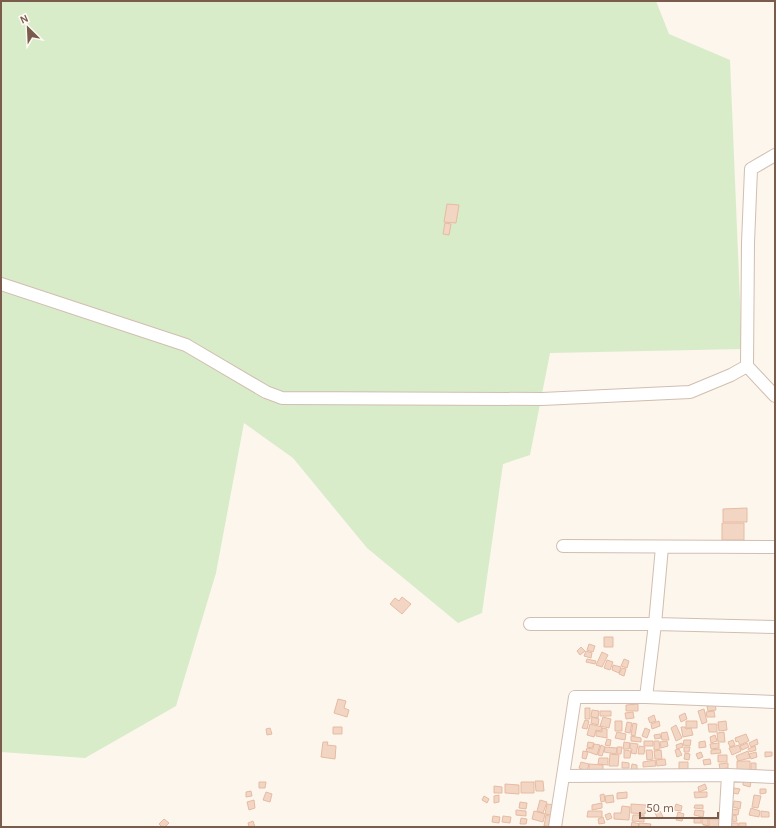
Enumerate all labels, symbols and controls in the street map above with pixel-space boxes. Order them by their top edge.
north arrow [8,8,48,48]
text: N [18,12,30,27]
scale bar [640,794,718,820]
text: 50 m [646,801,674,815]

